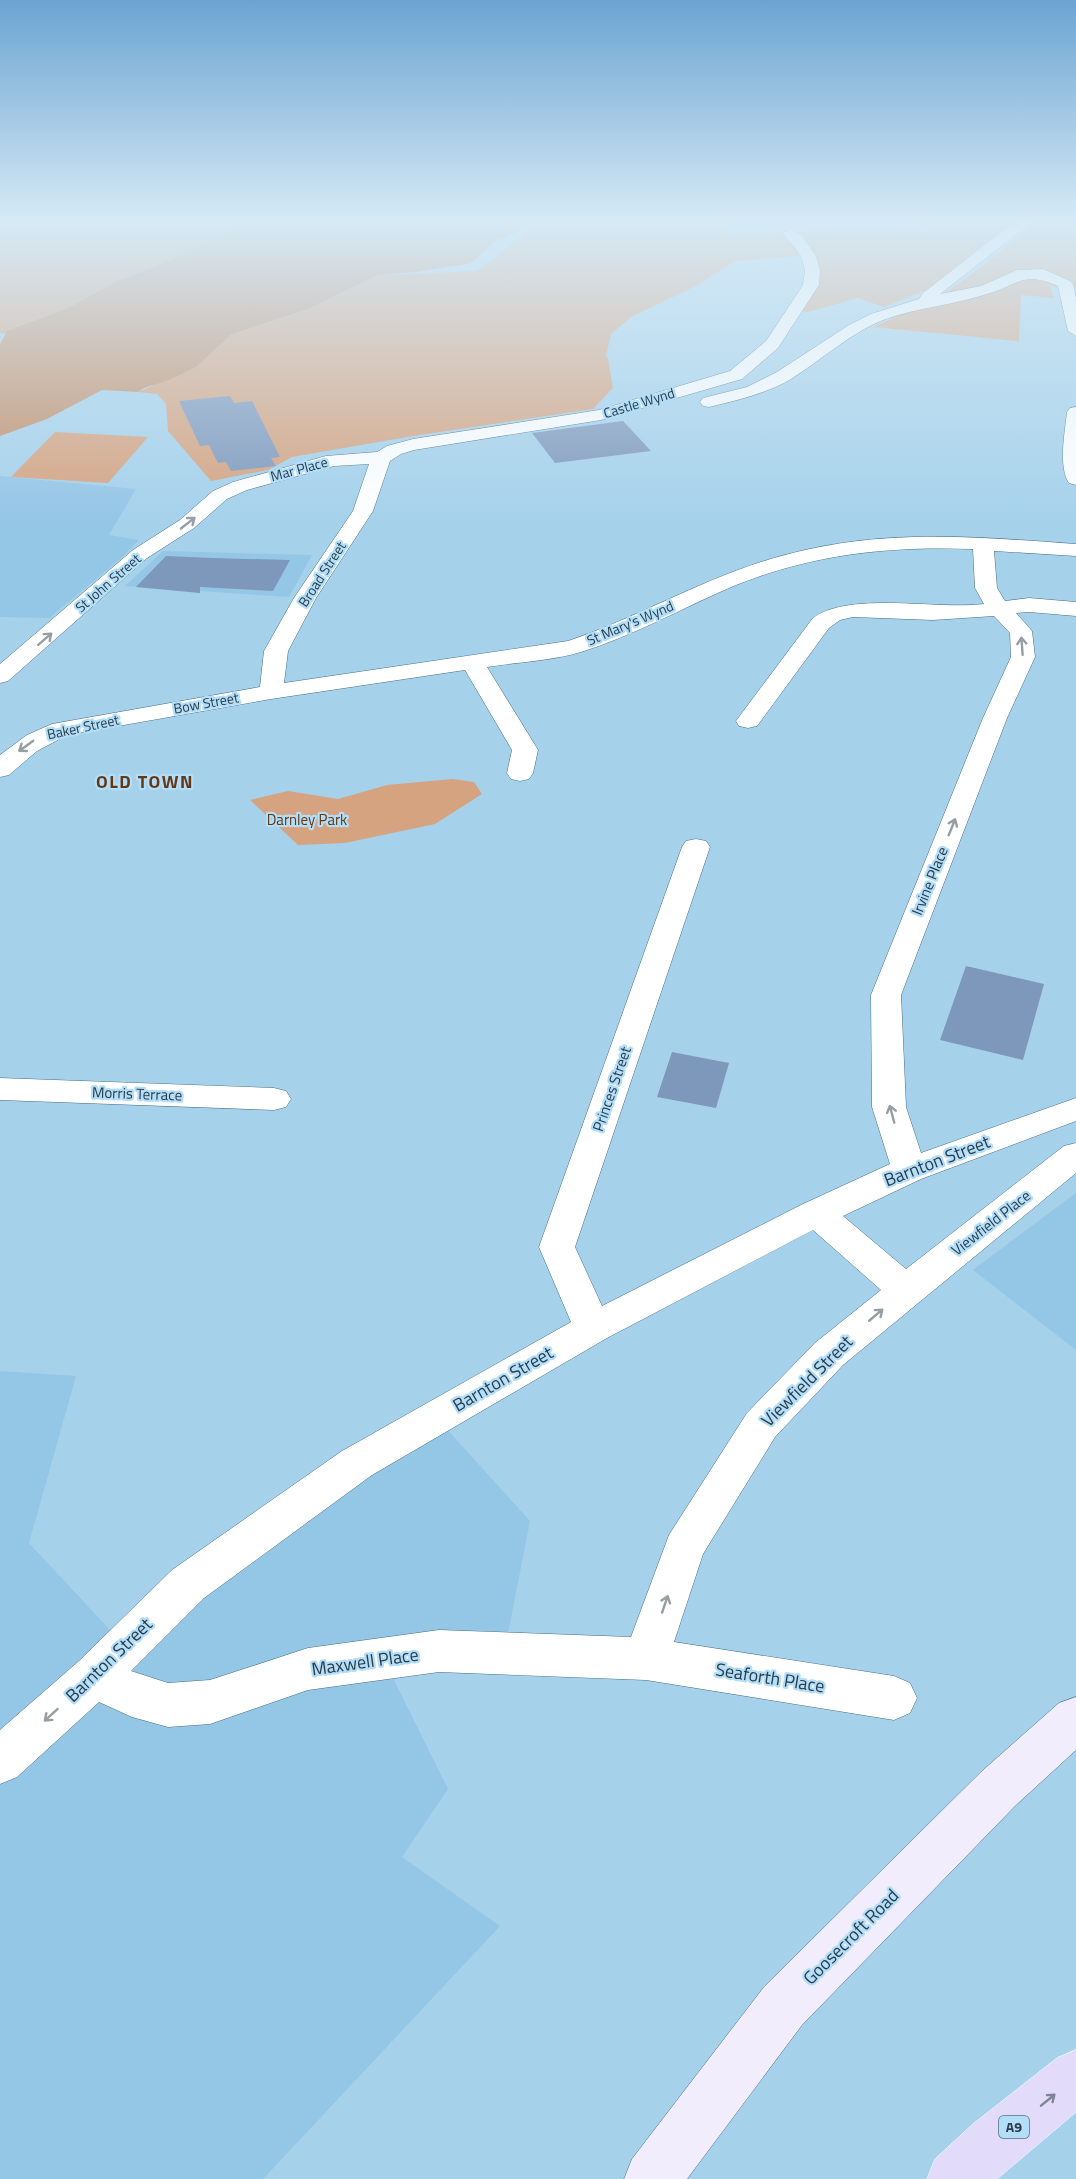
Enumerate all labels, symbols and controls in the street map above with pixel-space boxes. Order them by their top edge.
street label: Castle Wynd [601,382,677,423]
street label: Mar Place [268,451,330,486]
one-way arrow [179,516,195,529]
street label: Broad Street [293,537,351,611]
street label: St John Street [70,548,145,617]
street label: St Mary's Wynd [583,595,676,650]
one-way arrow [37,632,53,645]
one-way arrow [1016,636,1027,656]
street label: Bow Street [172,686,240,719]
street label: Baker Street [45,709,121,744]
one-way arrow [19,740,35,752]
district label: OLD TOWN [96,768,194,795]
park label: Darnley Park [267,808,347,831]
one-way arrow [947,818,958,836]
street label: Irvine Place [905,843,954,919]
street label: Princes Street [586,1043,637,1134]
street label: Morris Terrace [91,1080,183,1107]
one-way arrow [885,1105,897,1124]
street label: Barnton Street [880,1128,994,1193]
street label: Viewfield Place [946,1184,1035,1261]
one-way arrow [868,1308,883,1322]
street label: Viewfield Street [755,1328,859,1433]
street label: Barnton Street [448,1339,558,1418]
one-way arrow [660,1595,671,1614]
street label: Barnton Street [59,1611,159,1708]
street label: Maxwell Place [310,1641,420,1682]
street label: Seaforth Place [714,1656,827,1699]
one-way arrow [44,1708,59,1722]
street label: Goosecroft Road [796,1882,905,1991]
one-way arrow [1040,2094,1056,2107]
road number: A9 [999,2116,1029,2138]

